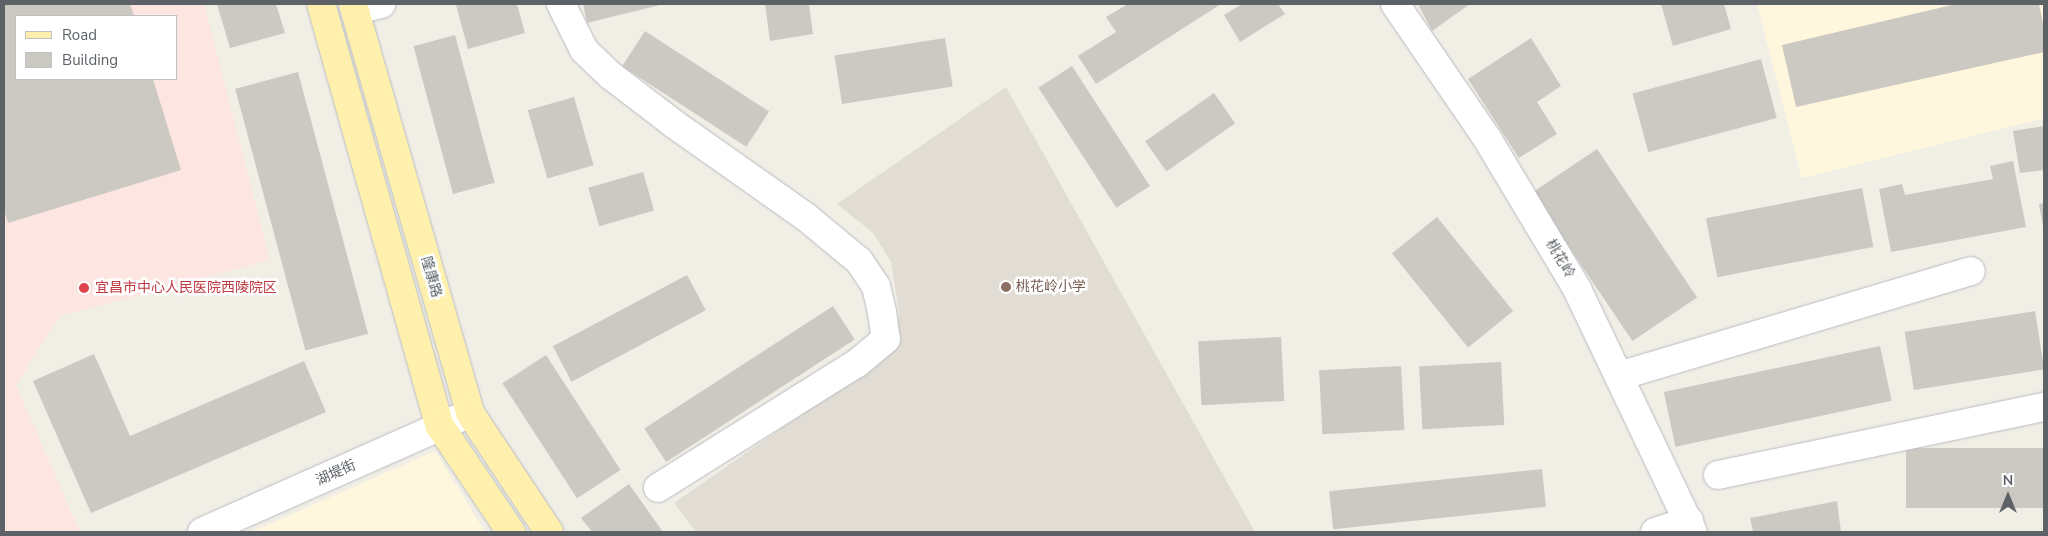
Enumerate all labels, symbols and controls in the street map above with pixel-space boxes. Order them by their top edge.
legend [15,15,178,80]
text: Road [62,25,97,45]
text: Building [62,50,118,70]
street label: 桃花岭 [1542,237,1578,281]
street label: 隆康路 [417,254,445,300]
place label: 桃花岭小学 [1016,279,1086,295]
place label: 宜昌市中心人民医院西陵院区 [95,280,277,296]
marker: 宜昌市中心人民医院西陵院区 [77,281,91,295]
marker: 桃花岭小学 [1000,281,1012,293]
street label: 湖堤街 [313,457,359,489]
north arrow [1983,471,2033,521]
text: N [2003,471,2013,490]

